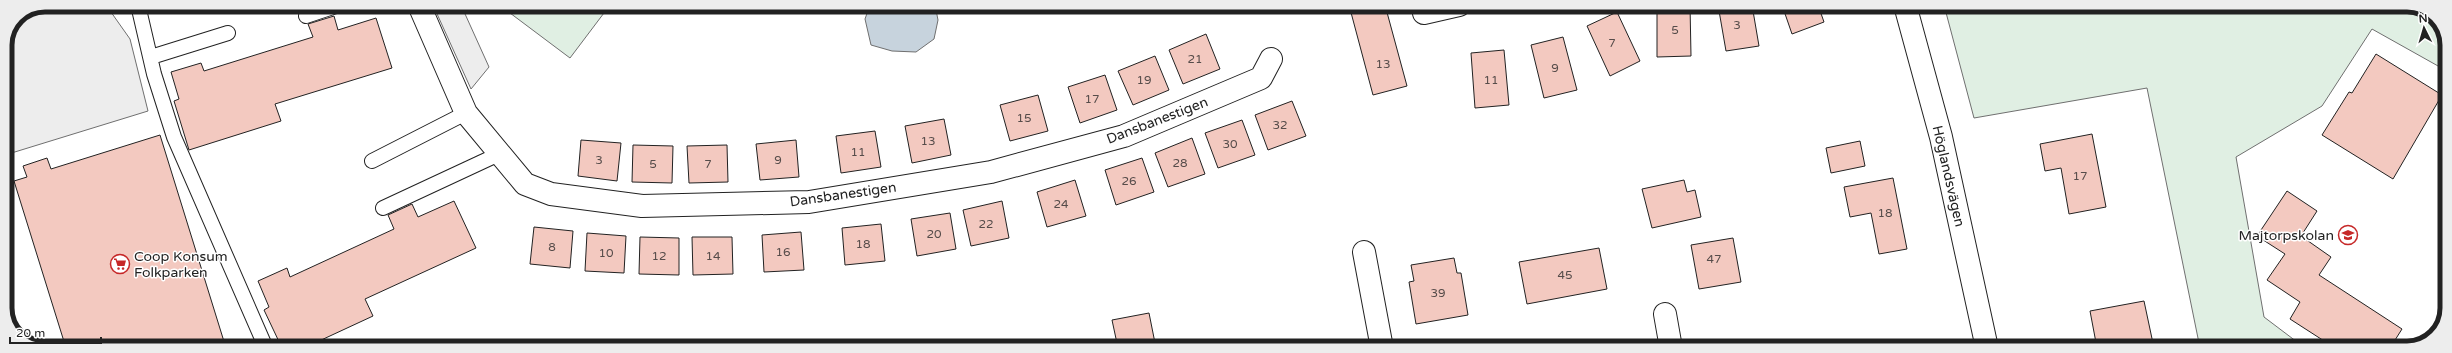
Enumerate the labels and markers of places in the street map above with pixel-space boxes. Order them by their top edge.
school or university icon: Majtorpskolan [2337,224,2359,246]
place label: Majtorpskolan [2238,227,2334,244]
place label: Coop Konsum Folkparken [134,248,228,281]
supermarket icon: Coop Konsum Folkparken [109,253,131,275]

